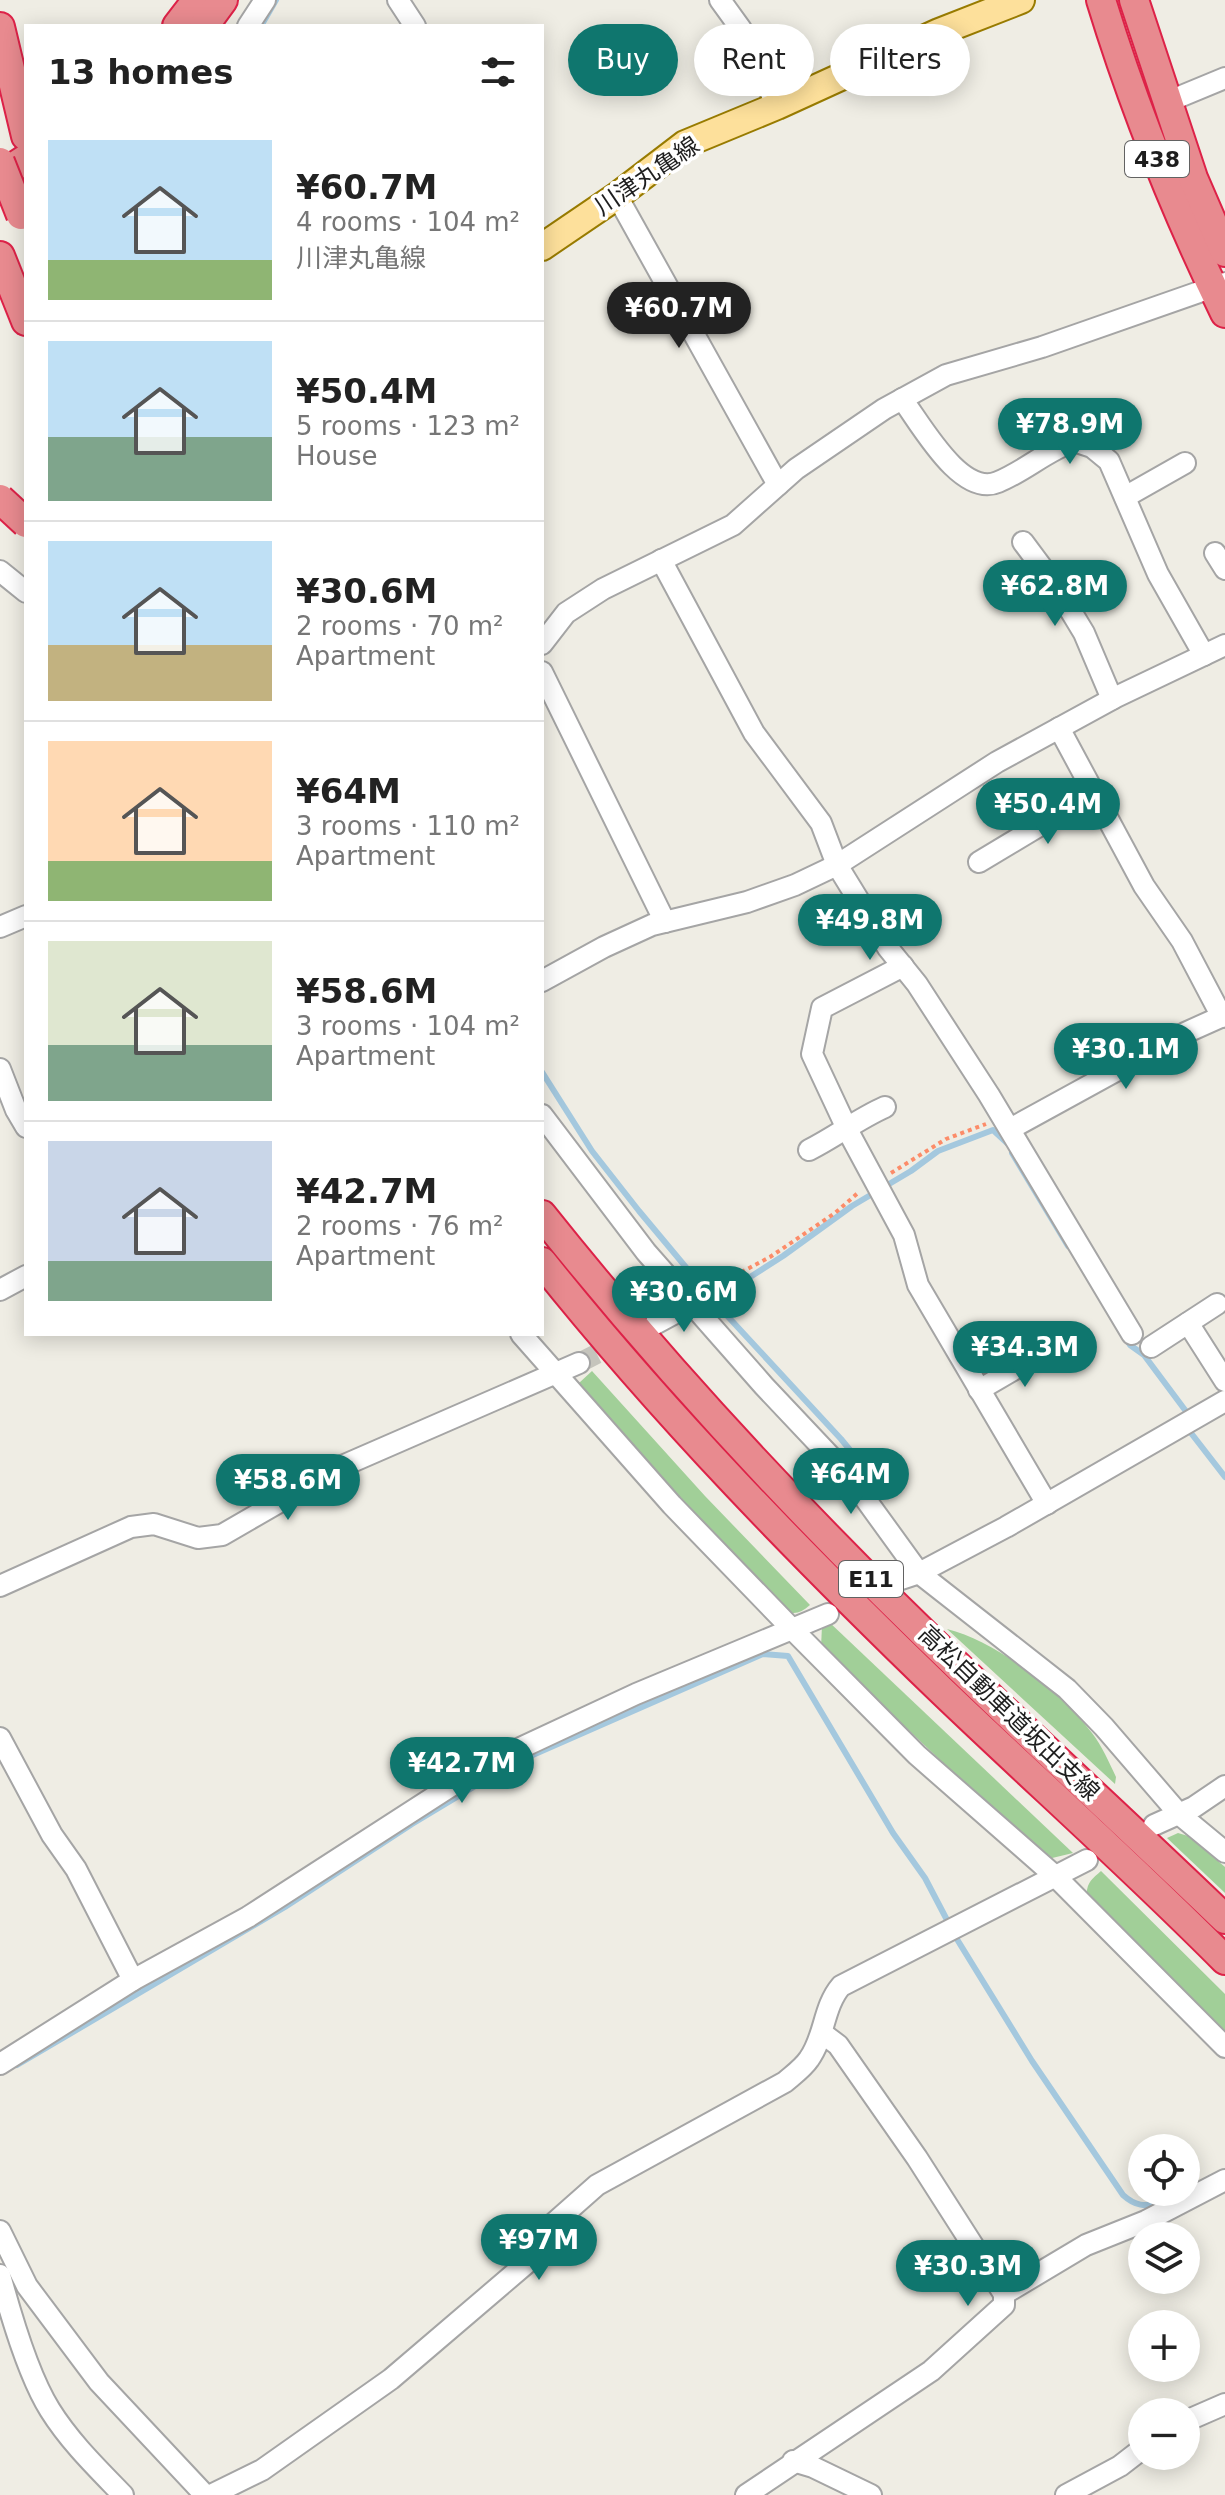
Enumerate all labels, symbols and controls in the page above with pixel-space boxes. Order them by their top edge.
chip: Buy [568,24,678,96]
chip: Rent [694,24,814,96]
chip: Filters [830,24,970,96]
icon: filters [476,50,520,94]
text: 13 homes [48,52,233,92]
street label: 川津丸亀線 [589,131,705,221]
road number: 438 [1125,141,1189,177]
text: ¥60.7M [296,167,437,207]
icon: home [112,172,208,268]
text: 4 rooms · 104 m² [296,207,520,237]
text: 川津丸亀線 [296,243,426,273]
pin: ¥60.7M [614,282,744,350]
text: ¥60.7M [625,293,733,323]
text: ¥50.4M [296,371,437,411]
icon: home [112,373,208,469]
pin: ¥78.9M [1005,398,1135,466]
text: ¥78.9M [1016,409,1124,439]
text: 5 rooms · 123 m² [296,411,520,441]
text: House [296,441,377,471]
pin: ¥62.8M [990,560,1120,628]
text: ¥30.6M [296,571,437,611]
text: ¥62.8M [1001,571,1109,601]
icon: home [112,573,208,669]
text: 2 rooms · 70 m² [296,611,504,641]
text: Apartment [296,641,435,671]
text: ¥64M [296,771,401,811]
icon: home [112,773,208,869]
pin: ¥50.4M [983,778,1113,846]
text: ¥50.4M [994,789,1102,819]
text: 3 rooms · 110 m² [296,811,520,841]
text: Apartment [296,841,435,871]
pin: ¥49.8M [805,894,935,962]
text: ¥49.8M [816,905,924,935]
text: ¥58.6M [296,971,437,1011]
icon: home [112,973,208,1069]
text: 3 rooms · 104 m² [296,1011,520,1041]
pin: ¥30.1M [1061,1023,1191,1091]
text: ¥30.1M [1072,1034,1180,1064]
text: Apartment [296,1041,435,1071]
text: ¥42.7M [296,1171,437,1211]
icon: home [112,1173,208,1269]
text: 2 rooms · 76 m² [296,1211,504,1241]
text: Apartment [296,1241,435,1271]
pin: ¥30.6M [619,1266,749,1334]
text: ¥30.6M [630,1277,738,1307]
pin: ¥34.3M [960,1321,1090,1389]
text: ¥34.3M [971,1332,1079,1362]
pin: ¥64M [804,1448,898,1516]
pin: ¥58.6M [223,1454,353,1522]
text: ¥64M [811,1459,891,1489]
text: ¥58.6M [234,1465,342,1495]
road number: E11 [839,1561,903,1597]
street label: 高松自動車道坂出支線 [913,1620,1105,1806]
pin: ¥42.7M [397,1737,527,1805]
text: ¥42.7M [408,1748,516,1778]
map controls [1128,2134,1200,2470]
button: locate [1128,2134,1200,2206]
pin: ¥97M [492,2214,586,2282]
button: layers [1128,2222,1200,2294]
text: ¥97M [499,2225,579,2255]
pin: ¥30.3M [903,2240,1033,2308]
text: ¥30.3M [914,2251,1022,2281]
button: + [1128,2310,1200,2382]
button: − [1128,2398,1200,2470]

